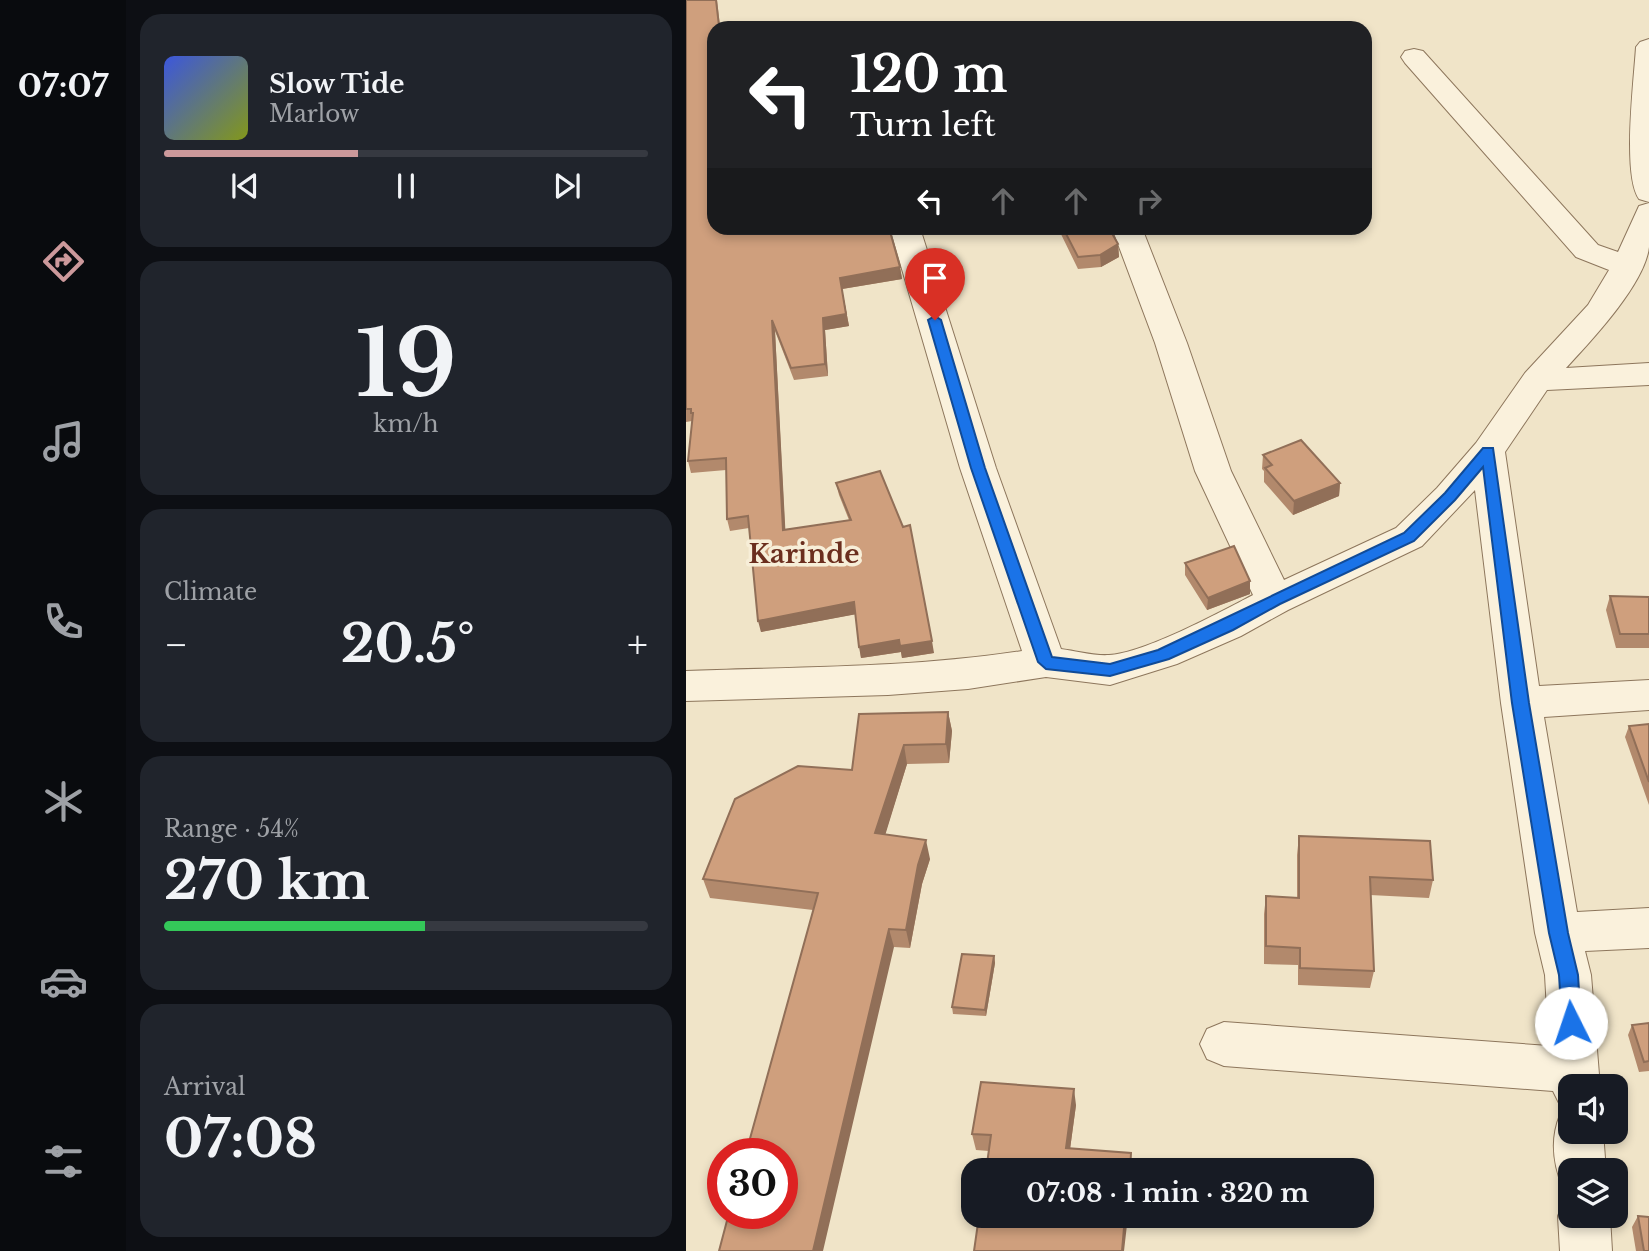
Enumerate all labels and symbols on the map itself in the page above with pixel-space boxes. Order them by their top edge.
pin [905,248,965,320]
district label: Karinde [749,538,859,570]
position arrow [1534,986,1608,1060]
speed limit sign: 30 [707,1138,798,1229]

